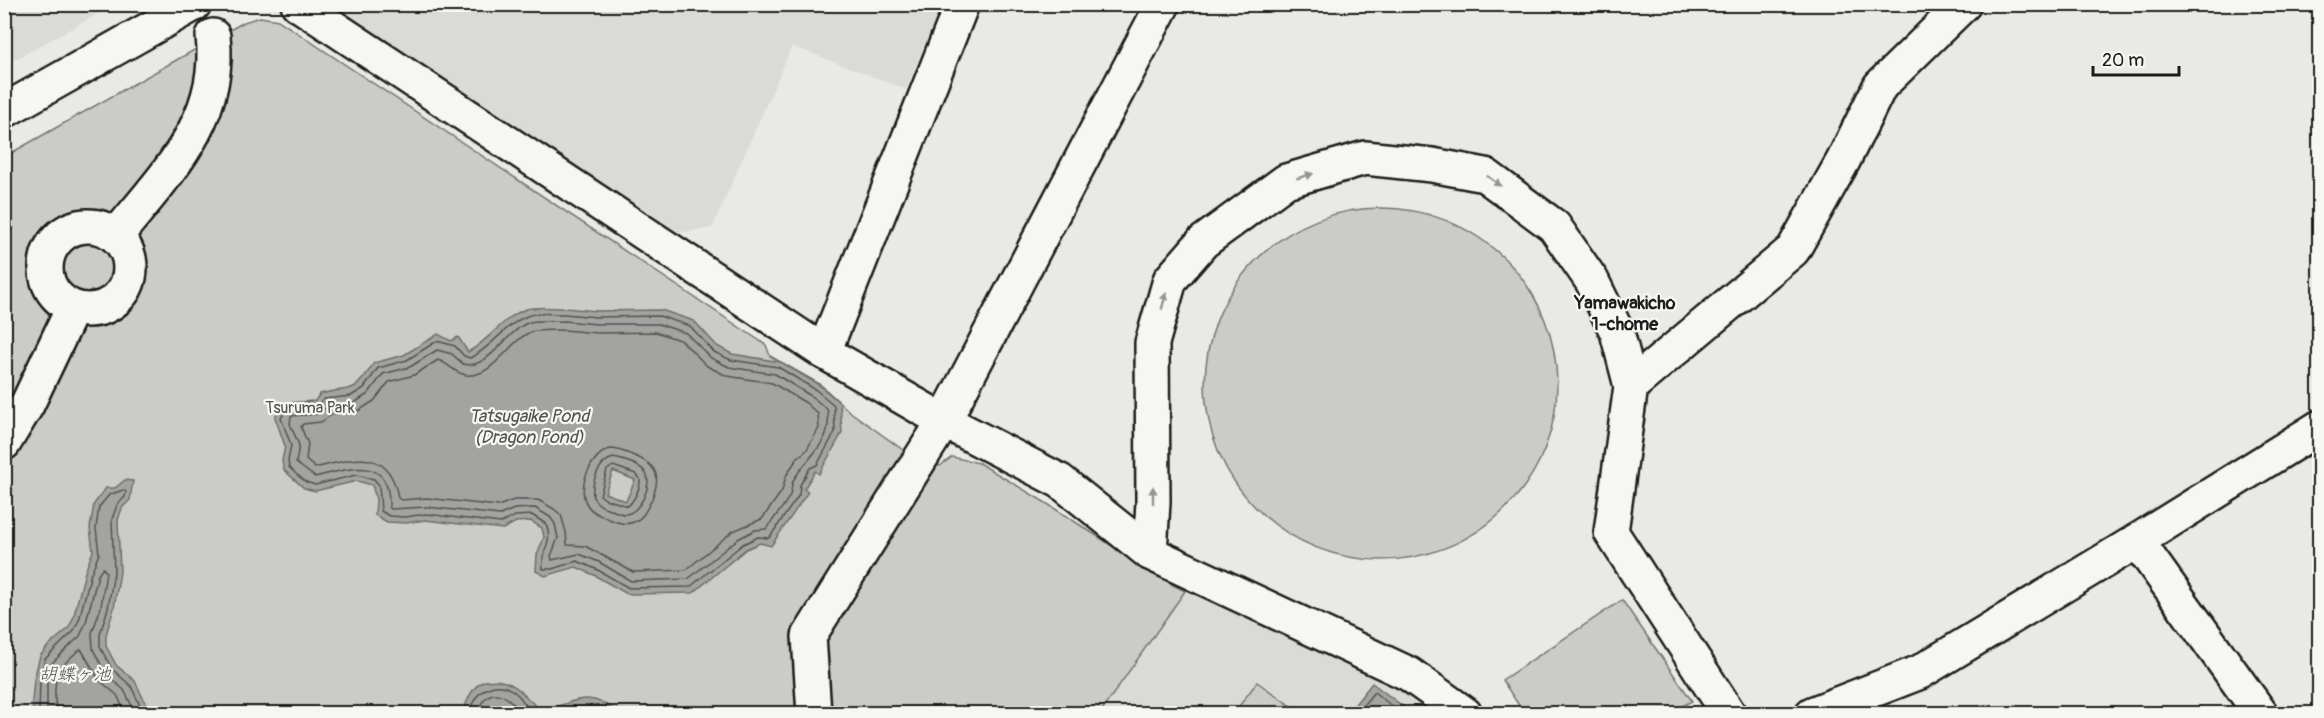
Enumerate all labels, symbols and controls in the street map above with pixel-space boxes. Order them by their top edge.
scale bar [2093,39,2178,77]
text: 20 m [2102,49,2144,72]
one-way arrow [1296,171,1314,180]
one-way arrow [1486,175,1501,187]
one-way arrow [1159,292,1169,310]
district label: Yamawakicho 1-chome [1574,292,1676,336]
park label: Tsuruma Park [265,398,355,418]
water label: Tatsugaike Pond (Dragon Pond) [469,405,591,449]
one-way arrow [1148,485,1158,504]
water label: 胡蝶ヶ池 [39,663,112,686]

